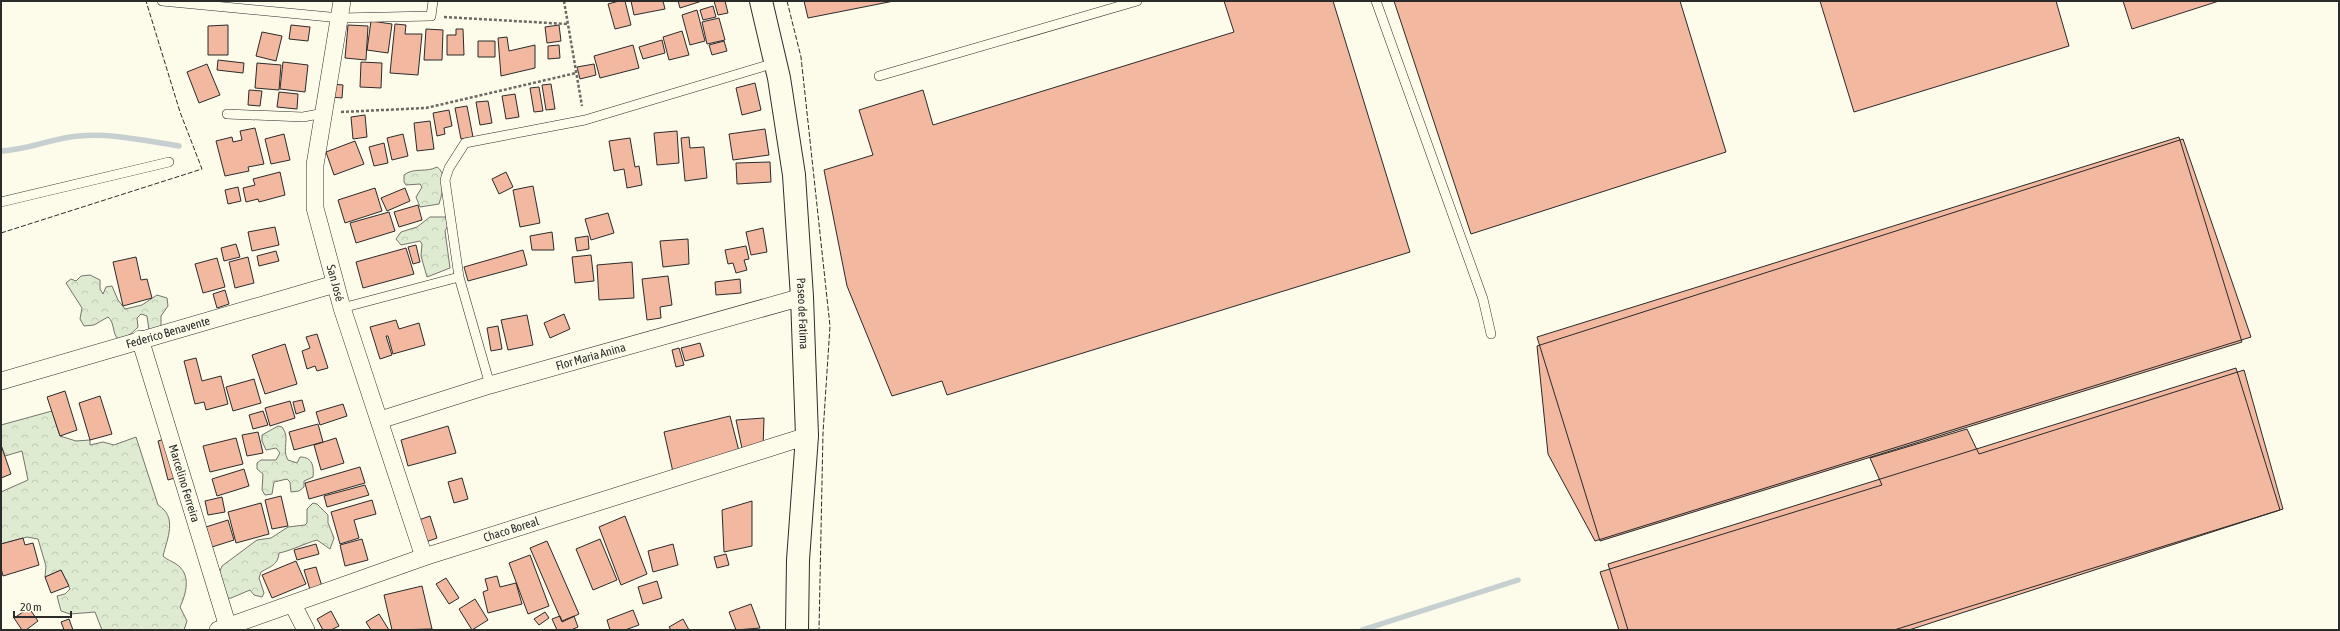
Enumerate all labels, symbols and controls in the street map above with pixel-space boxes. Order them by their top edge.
street label: San José [324,263,347,303]
street label: Paseo de Fatima [794,277,811,350]
street label: Federico Benavente [125,314,212,351]
street label: Flor Maria Anina [554,340,627,373]
street label: Marcelino Ferreira [166,443,203,524]
street label: Chaco Boreal [482,514,542,545]
scale bar [14,593,71,619]
text: 20 m [20,600,42,614]

